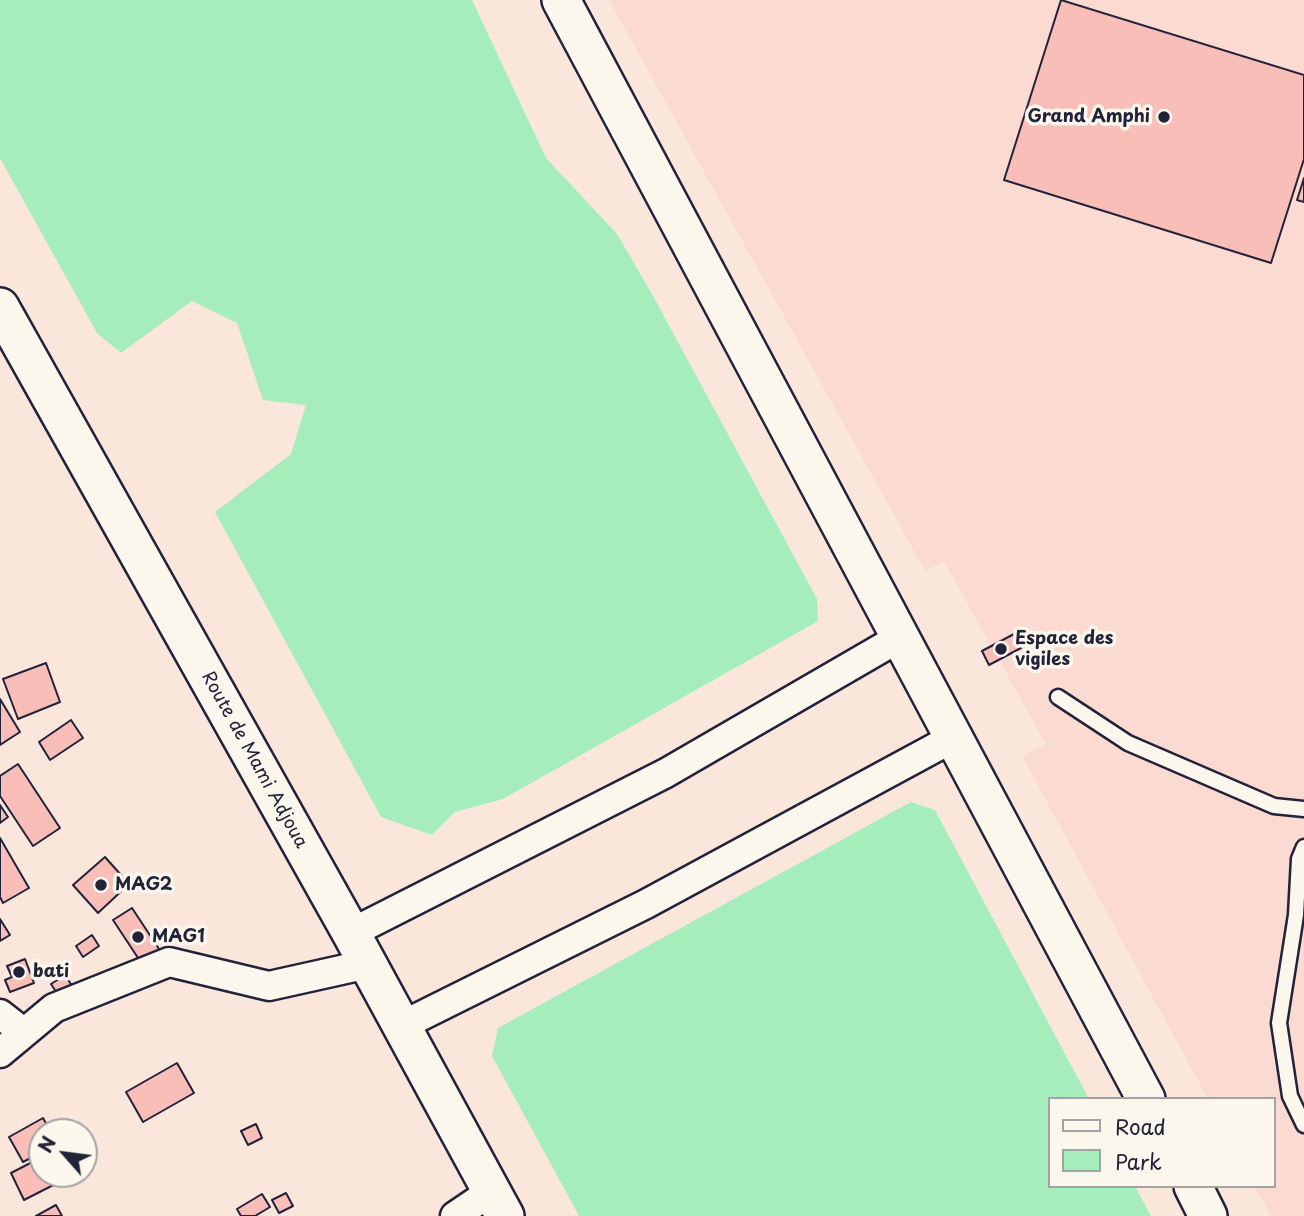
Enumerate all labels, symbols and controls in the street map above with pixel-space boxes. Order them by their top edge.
place label: Grand Amphi [1028,106,1150,128]
marker: Grand Amphi [1156,109,1172,125]
place label: Espace des vigiles [1015,628,1113,670]
marker: Espace des vigiles [993,641,1009,657]
street label: Route de Mami Adjoua [196,668,312,852]
place label: MAG2 [115,874,172,896]
marker: MAG2 [93,877,109,893]
place label: MAG1 [152,926,205,948]
marker: MAG1 [130,929,146,945]
place label: bati [33,961,69,983]
marker: bati [11,964,27,980]
legend [1048,1097,1276,1188]
text: Road [1115,1110,1166,1142]
north arrow [28,1118,98,1188]
text: N [30,1131,62,1157]
text: Park [1115,1145,1162,1177]

